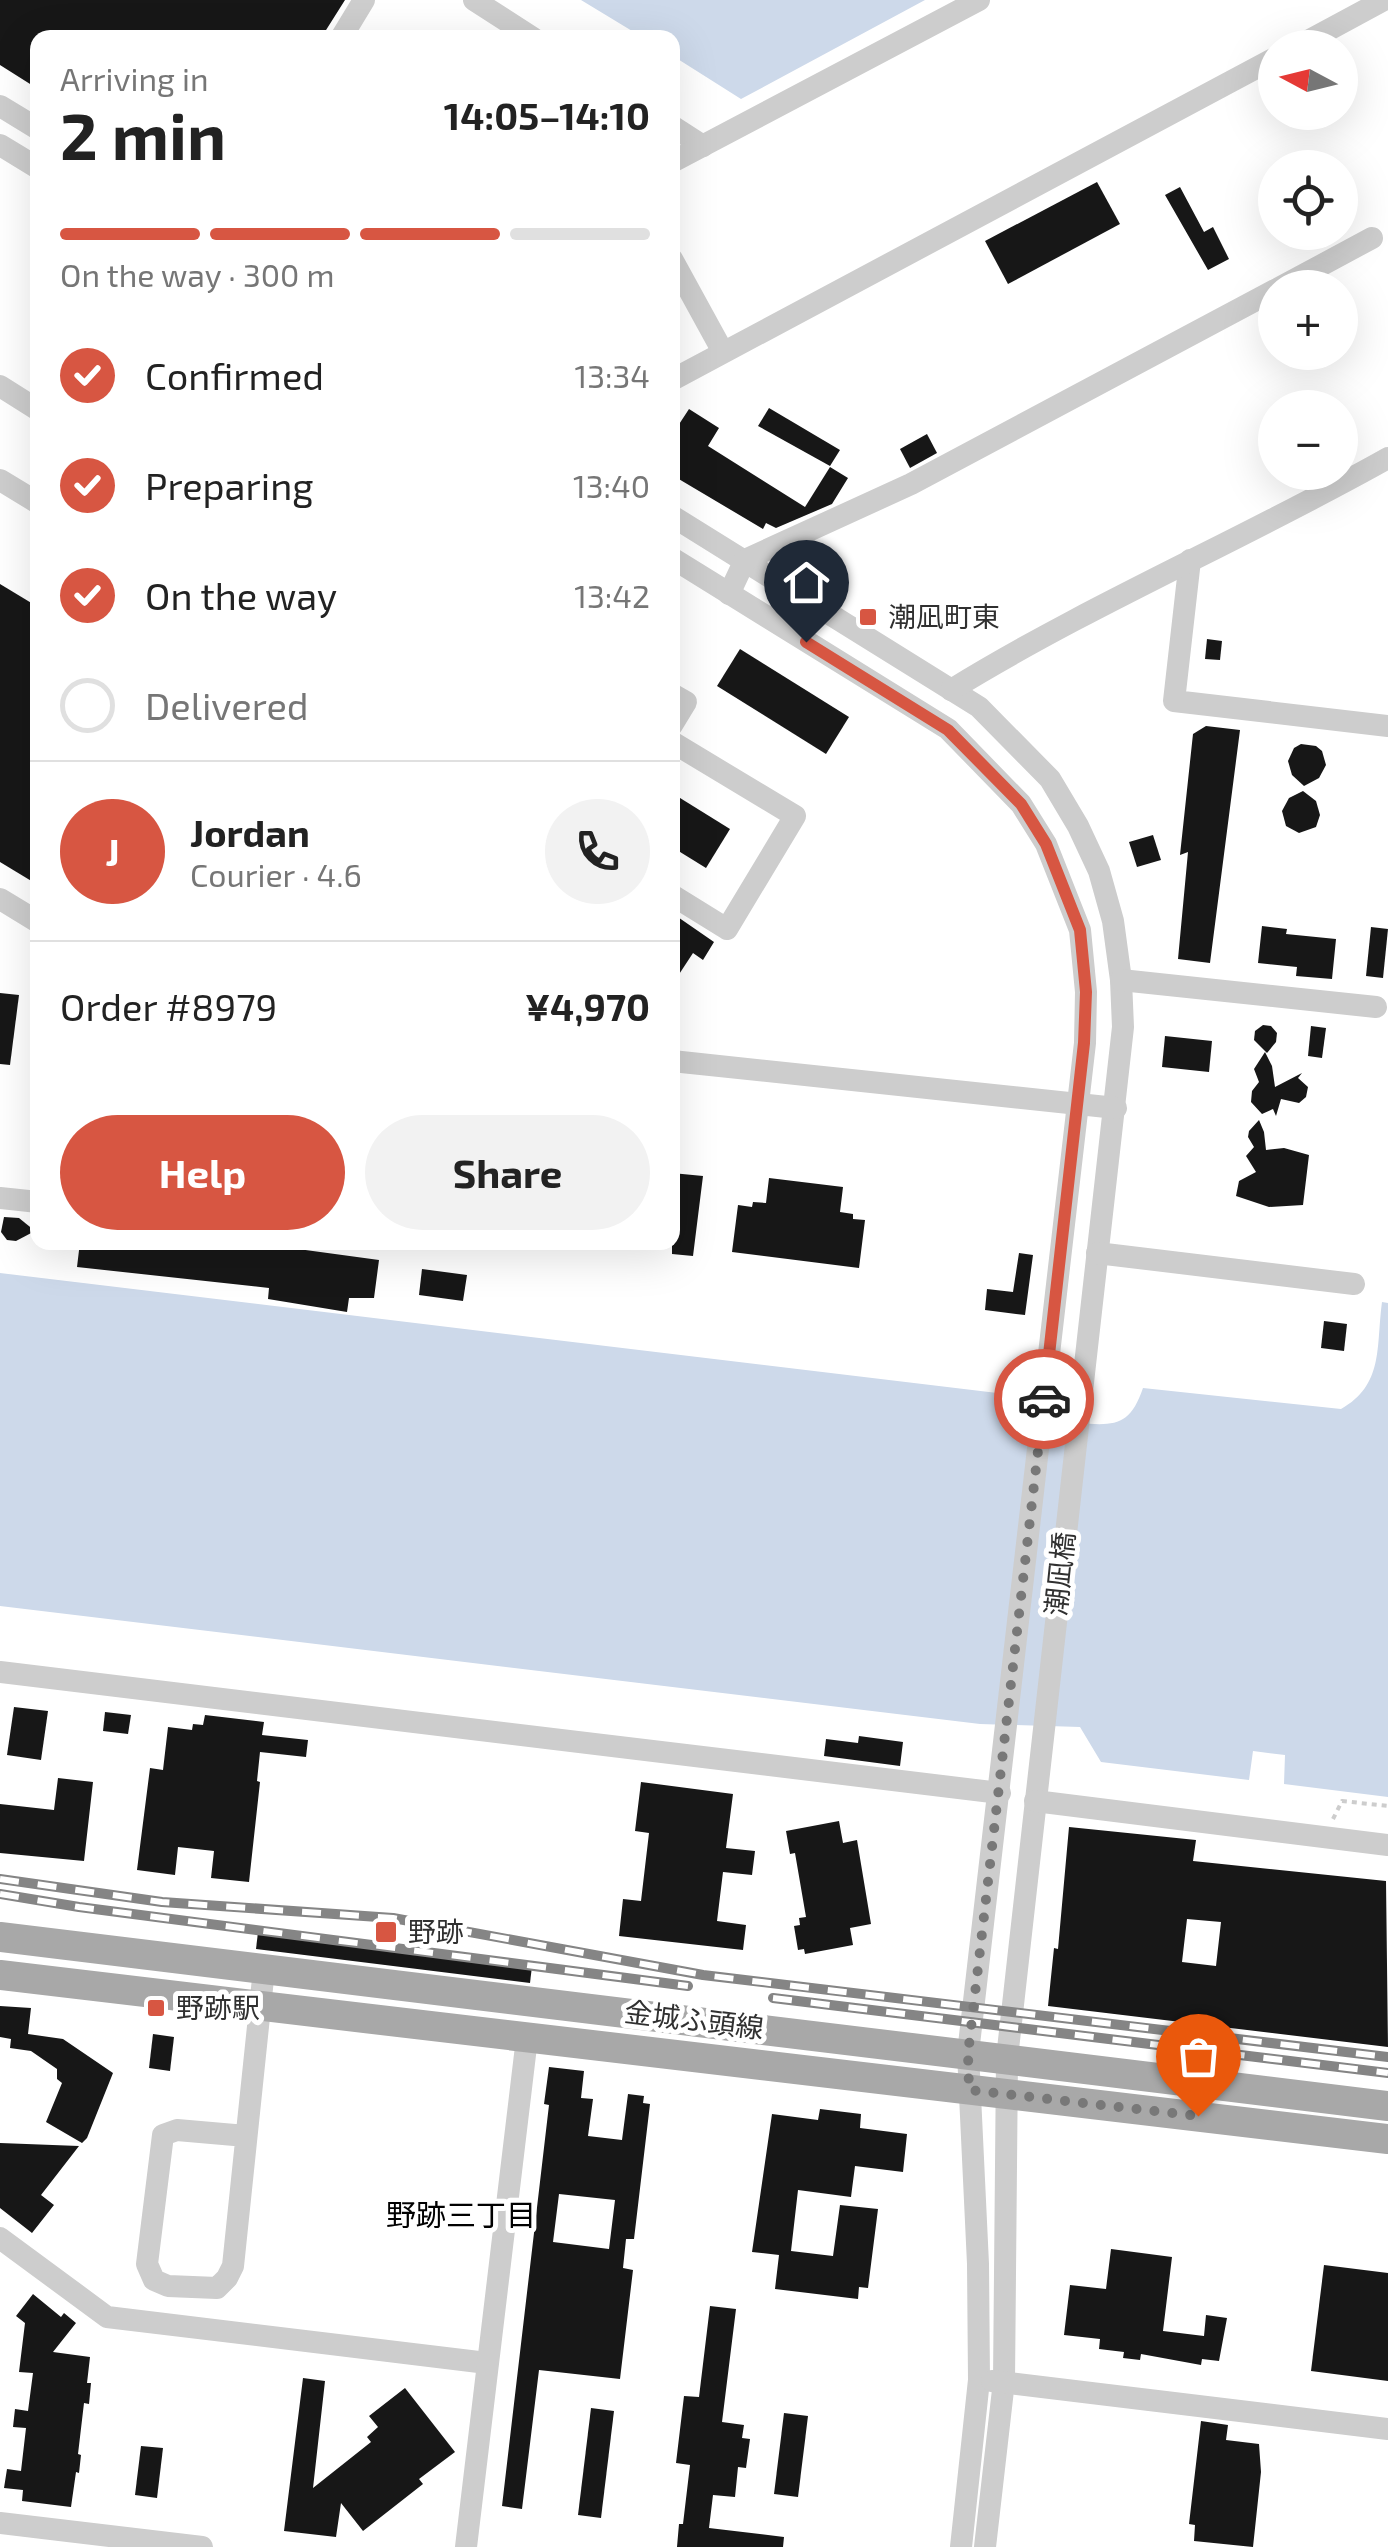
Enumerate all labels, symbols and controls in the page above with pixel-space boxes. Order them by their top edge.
north arrow [1258,30,1358,130]
map controls [1258,30,1358,490]
text: Arriving in [60,59,209,97]
text: 14:05–14:10 [444,92,650,138]
text: 2 min [60,95,226,173]
button: locate [1258,150,1358,250]
text: On the way · 300 m [60,255,334,293]
button: + [1258,270,1358,370]
icon: check [60,348,115,403]
text: Confirmed [145,352,324,398]
text: 13:34 [574,356,650,394]
button: − [1258,390,1358,490]
icon: check [60,458,115,513]
text: Preparing [145,462,313,508]
text: 13:40 [573,466,650,504]
pin [764,540,849,643]
icon: home [779,555,834,610]
icon: check [60,568,115,623]
text: On the way [145,572,337,618]
text: 13:42 [574,576,650,614]
place label: 潮凪町東 [888,599,1000,633]
marker: 潮凪町東 [857,606,879,628]
text: Delivered [145,682,309,728]
button: phone [545,799,650,904]
text: Jordan [190,809,310,855]
text: J [105,828,120,874]
text: Courier · 4.6 [190,855,362,893]
text: Order #8979 [60,983,277,1029]
text: ¥4,970 [525,983,650,1029]
button: Help [60,1115,345,1230]
button: Share [365,1115,650,1230]
courier [994,1349,1094,1449]
icon: car [1017,1372,1072,1427]
street label: 潮凪橋 [1038,1530,1080,1617]
place label: 野跡 [408,1914,464,1948]
marker: 野跡 [373,1919,399,1945]
place label: 野跡駅 [176,1990,260,2024]
street label: 金城ふ頭線 [623,1994,766,2044]
marker: 野跡駅 [145,1997,167,2019]
pin [1156,2014,1241,2117]
icon: bag [1171,2029,1226,2084]
district label: 野跡三丁目 [386,2196,536,2232]

